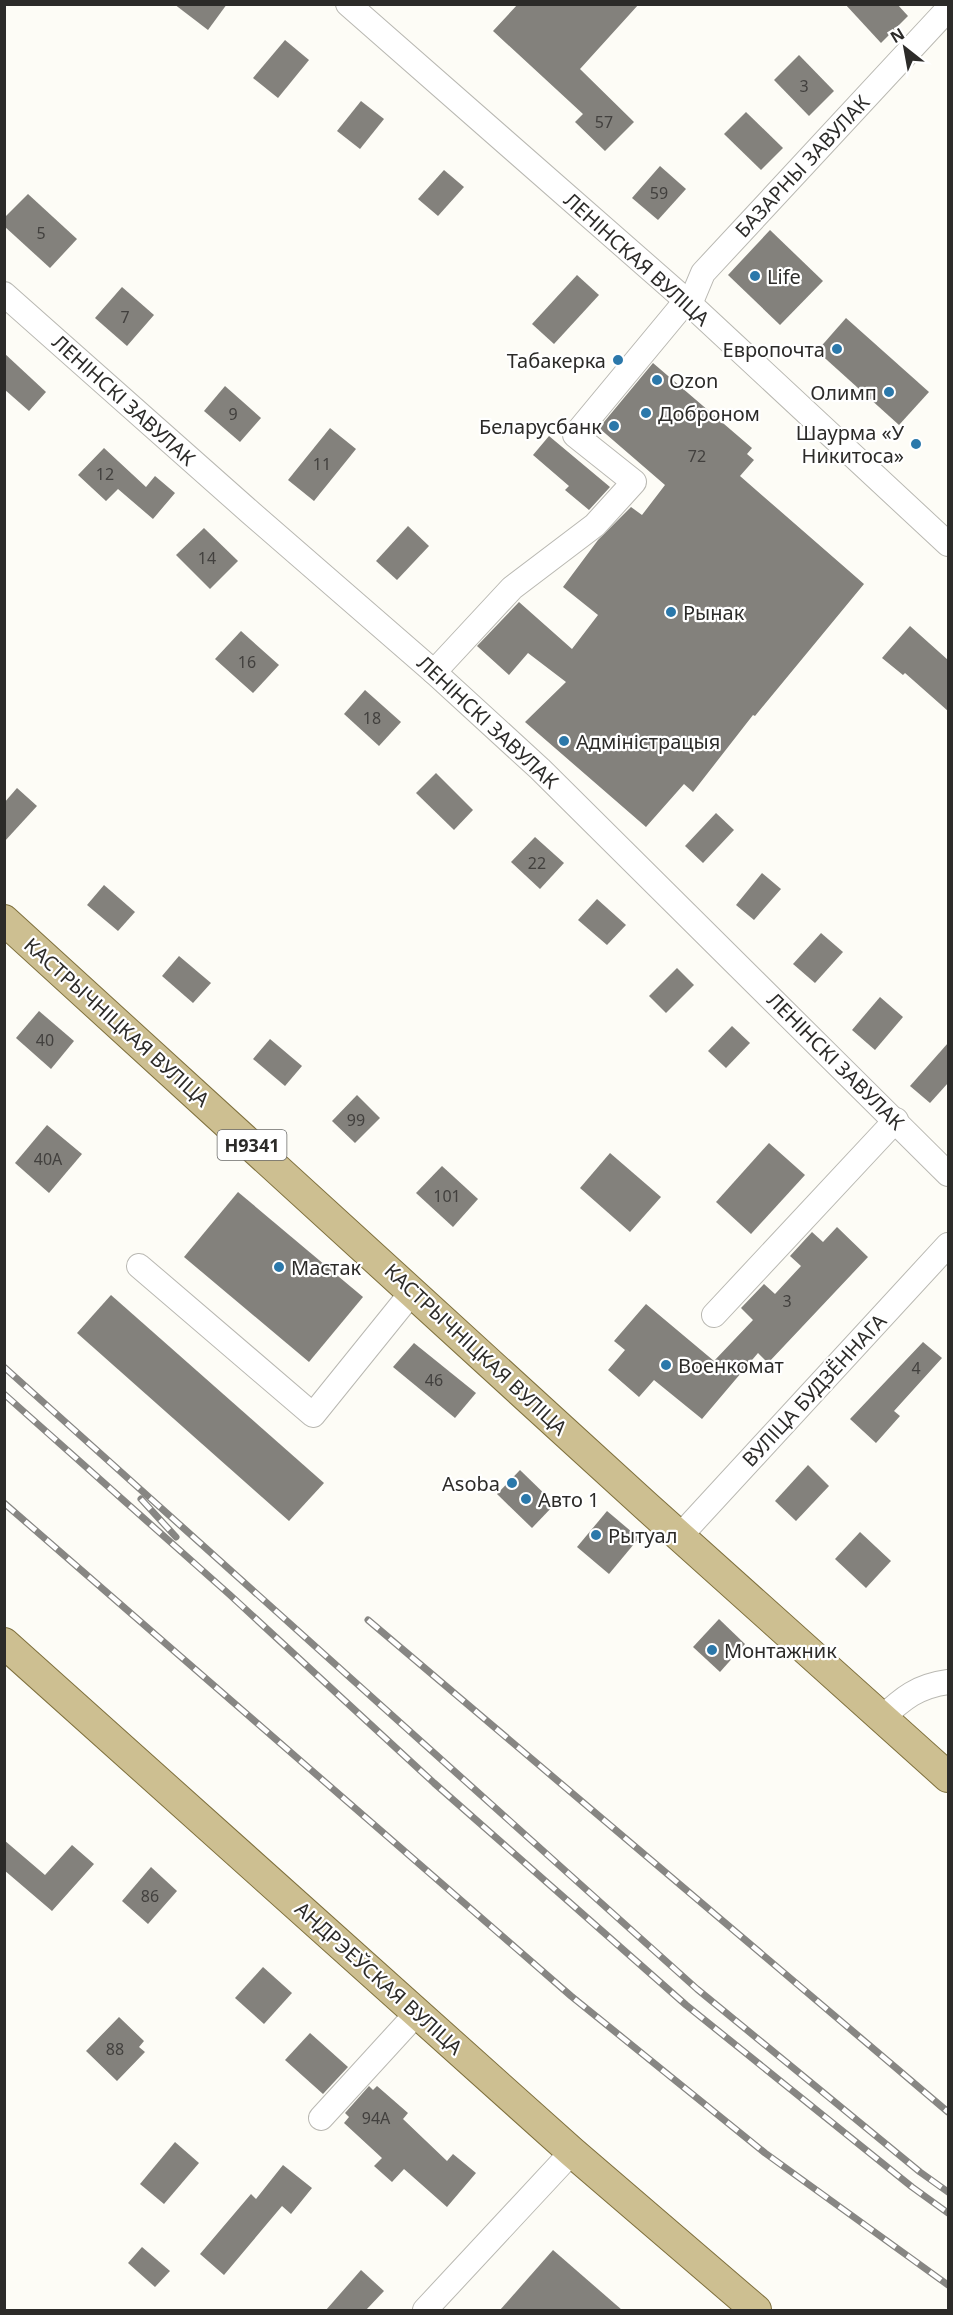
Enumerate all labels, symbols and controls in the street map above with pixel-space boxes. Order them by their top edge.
north arrow [875,18,935,78]
text: N [886,22,909,48]
house number: 3 [799,75,809,97]
street label: БАЗАРНЫ ЗАВУЛАК [729,89,875,243]
house number: 57 [595,111,613,133]
house number: 59 [650,182,668,204]
street label: ЛЕНІНСКАЯ ВУЛІЦА [558,186,716,332]
house number: 5 [36,222,46,244]
place label: Life [767,263,801,290]
marker: Life [748,269,762,283]
house number: 7 [120,306,130,328]
street label: ЛЕНІНСКІ ЗАВУЛАК [47,329,202,472]
place label: Европочта [723,336,825,363]
marker: Европочта [830,342,844,356]
place label: Табакерка [507,347,606,374]
marker: Табакерка [611,353,625,367]
place label: Ozon [669,367,718,394]
marker: Ozon [650,373,664,387]
place label: Олимп [810,379,877,406]
marker: Олимп [882,385,896,399]
place label: Доброном [658,400,760,427]
house number: 9 [228,403,238,425]
marker: Доброном [639,406,653,420]
place label: Беларусбанк [479,413,602,440]
marker: Беларусбанк [607,419,621,433]
place label: Шаурма «У Никитоса» [796,419,905,469]
marker: Шаурма «У Никитоса» [909,437,923,451]
house number: 72 [688,445,706,467]
house number: 11 [313,453,331,475]
house number: 12 [96,463,114,485]
house number: 14 [198,547,216,569]
place label: Рынак [683,599,745,626]
marker: Рынак [664,605,678,619]
street label: ЛЕНІНСКІ ЗАВУЛАК [412,649,565,795]
house number: 16 [238,651,256,673]
house number: 18 [363,707,381,729]
place label: Адміністрацыя [576,728,720,755]
marker: Адміністрацыя [557,734,571,748]
house number: 22 [528,852,546,874]
street label: КАСТРЫЧНІЦКАЯ ВУЛІЦА [19,931,216,1113]
street label: ЛЕНІНСКІ ЗАВУЛАК [762,987,911,1136]
house number: 40 [36,1029,54,1051]
house number: 99 [347,1109,365,1131]
road number: Н9341 [218,1130,286,1160]
house number: 40А [34,1148,63,1170]
house number: 101 [433,1185,461,1207]
place label: Мастак [291,1254,362,1281]
street label: КАСТРЫЧНІЦКАЯ ВУЛІЦА [379,1257,573,1441]
marker: Мастак [272,1260,286,1274]
house number: 3 [782,1290,792,1312]
street label: ВУЛІЦА БУДЗЁННАГА [736,1308,892,1472]
place label: Военкомат [678,1352,784,1379]
house number: 4 [911,1357,921,1379]
marker: Военкомат [659,1358,673,1372]
house number: 46 [425,1369,443,1391]
place label: Asoba [442,1470,500,1497]
marker: Asoba [505,1476,519,1490]
place label: Авто 1 [538,1486,599,1513]
marker: Авто 1 [519,1492,533,1506]
place label: Рытуал [608,1522,677,1549]
marker: Рытуал [589,1528,603,1542]
place label: Монтажник [724,1637,837,1664]
marker: Монтажник [705,1643,719,1657]
house number: 86 [141,1885,159,1907]
street label: АНДРЭЕЎСКАЯ ВУЛІЦА [289,1895,469,2061]
house number: 88 [106,2038,124,2060]
house number: 94А [362,2107,391,2129]

